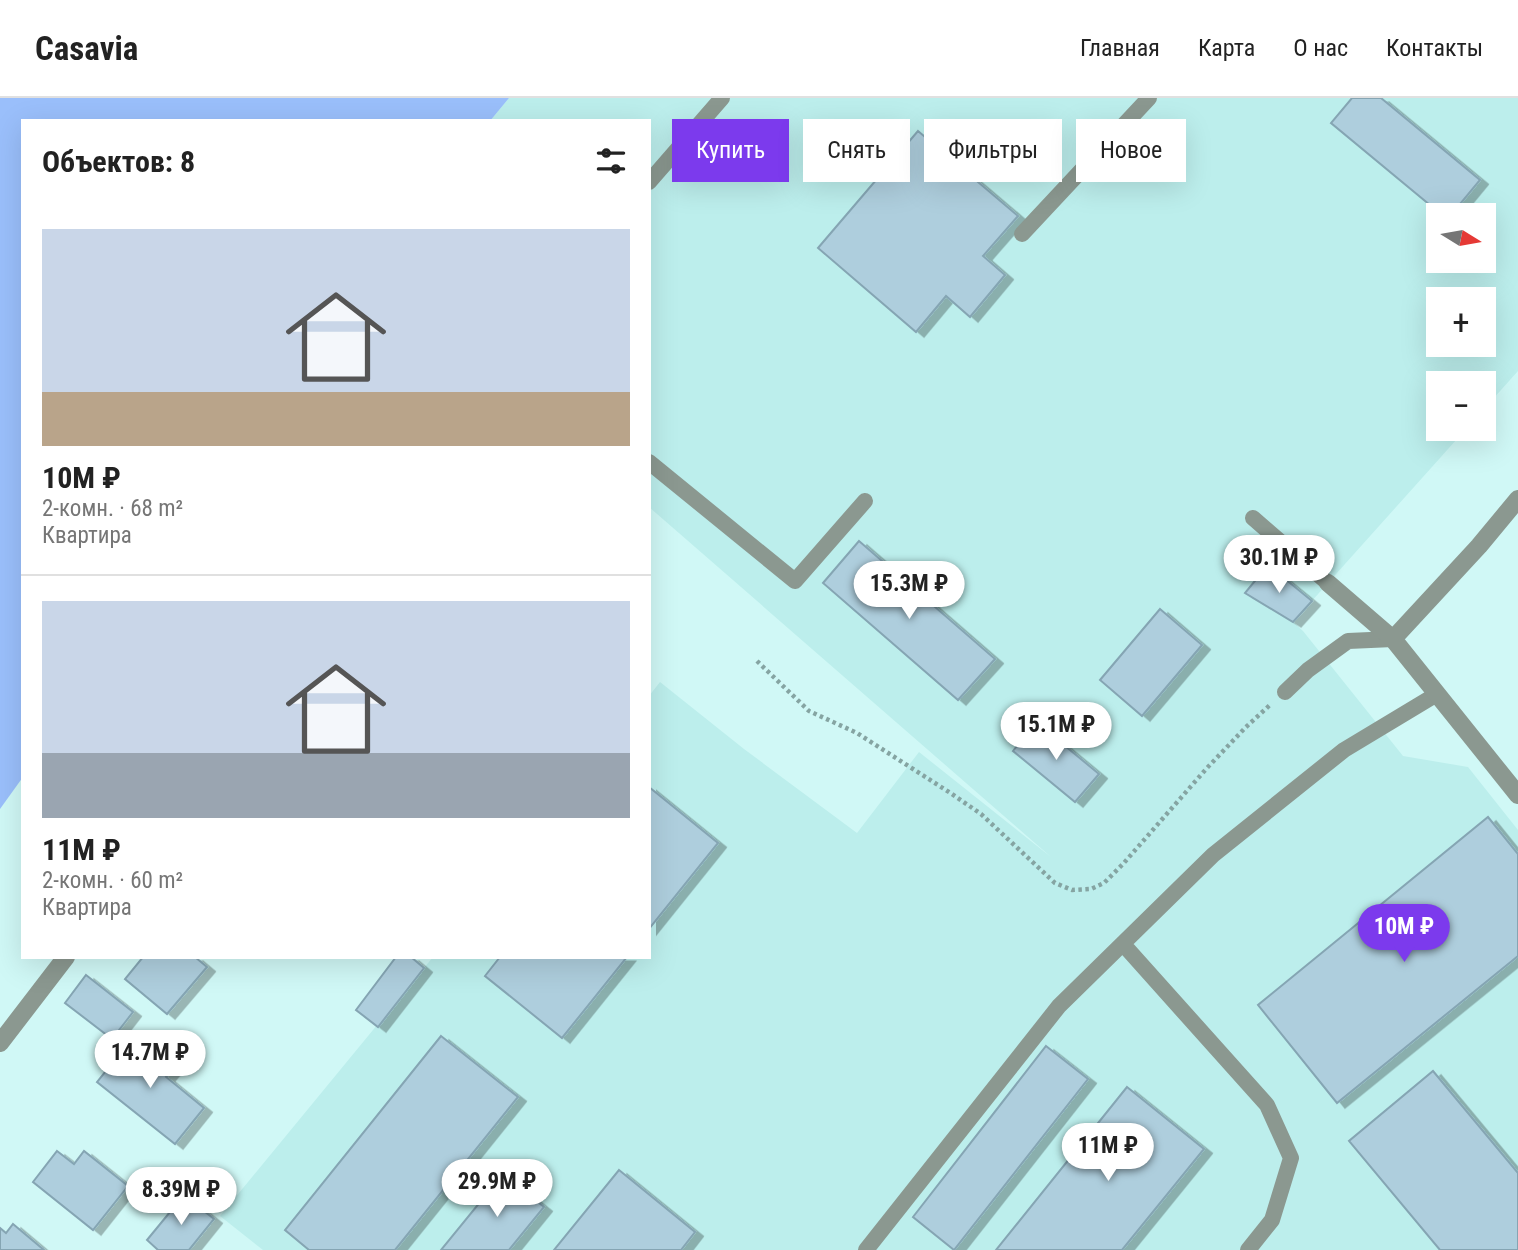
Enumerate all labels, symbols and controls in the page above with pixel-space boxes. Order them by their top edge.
text: Casavia [35,29,138,68]
text: Главная [1080,34,1160,62]
text: Карта [1198,34,1255,62]
text: О нас [1293,34,1348,62]
text: Контакты [1386,34,1483,62]
chip: Купить [672,119,789,182]
chip: Снять [803,119,910,182]
chip: Фильтры [924,119,1062,182]
chip: Новое [1076,119,1186,182]
icon: filters [592,142,630,180]
text: Объектов: 8 [42,144,195,179]
north arrow [1426,203,1496,273]
map controls [1426,203,1496,441]
icon: home [273,274,399,400]
button: + [1426,287,1496,357]
button: − [1426,371,1496,441]
text: 10M ₽ [42,460,121,495]
text: 2-комн. · 68 m² [42,495,183,522]
text: Квартира [42,522,132,549]
pin: 30.1M ₽ [1214,536,1344,595]
text: 30.1M ₽ [1240,544,1318,571]
pin: 15.3M ₽ [844,561,974,621]
text: 15.3M ₽ [870,570,948,597]
icon: home [273,646,399,772]
pin: 15.1M ₽ [991,702,1121,762]
text: 15.1M ₽ [1017,711,1095,738]
text: 11M ₽ [42,832,121,867]
text: 2-комн. · 60 m² [42,867,183,894]
text: Квартира [42,894,132,921]
pin: 10M ₽ [1355,904,1453,964]
text: 10M ₽ [1374,913,1434,940]
pin: 14.7M ₽ [85,1030,215,1090]
text: 14.7M ₽ [111,1039,189,1066]
pin: 11M ₽ [1059,1124,1157,1183]
text: 11M ₽ [1078,1132,1138,1159]
pin: 29.9M ₽ [432,1160,562,1219]
pin: 8.39M ₽ [116,1168,246,1227]
text: 29.9M ₽ [458,1168,536,1195]
text: 8.39M ₽ [142,1176,220,1203]

